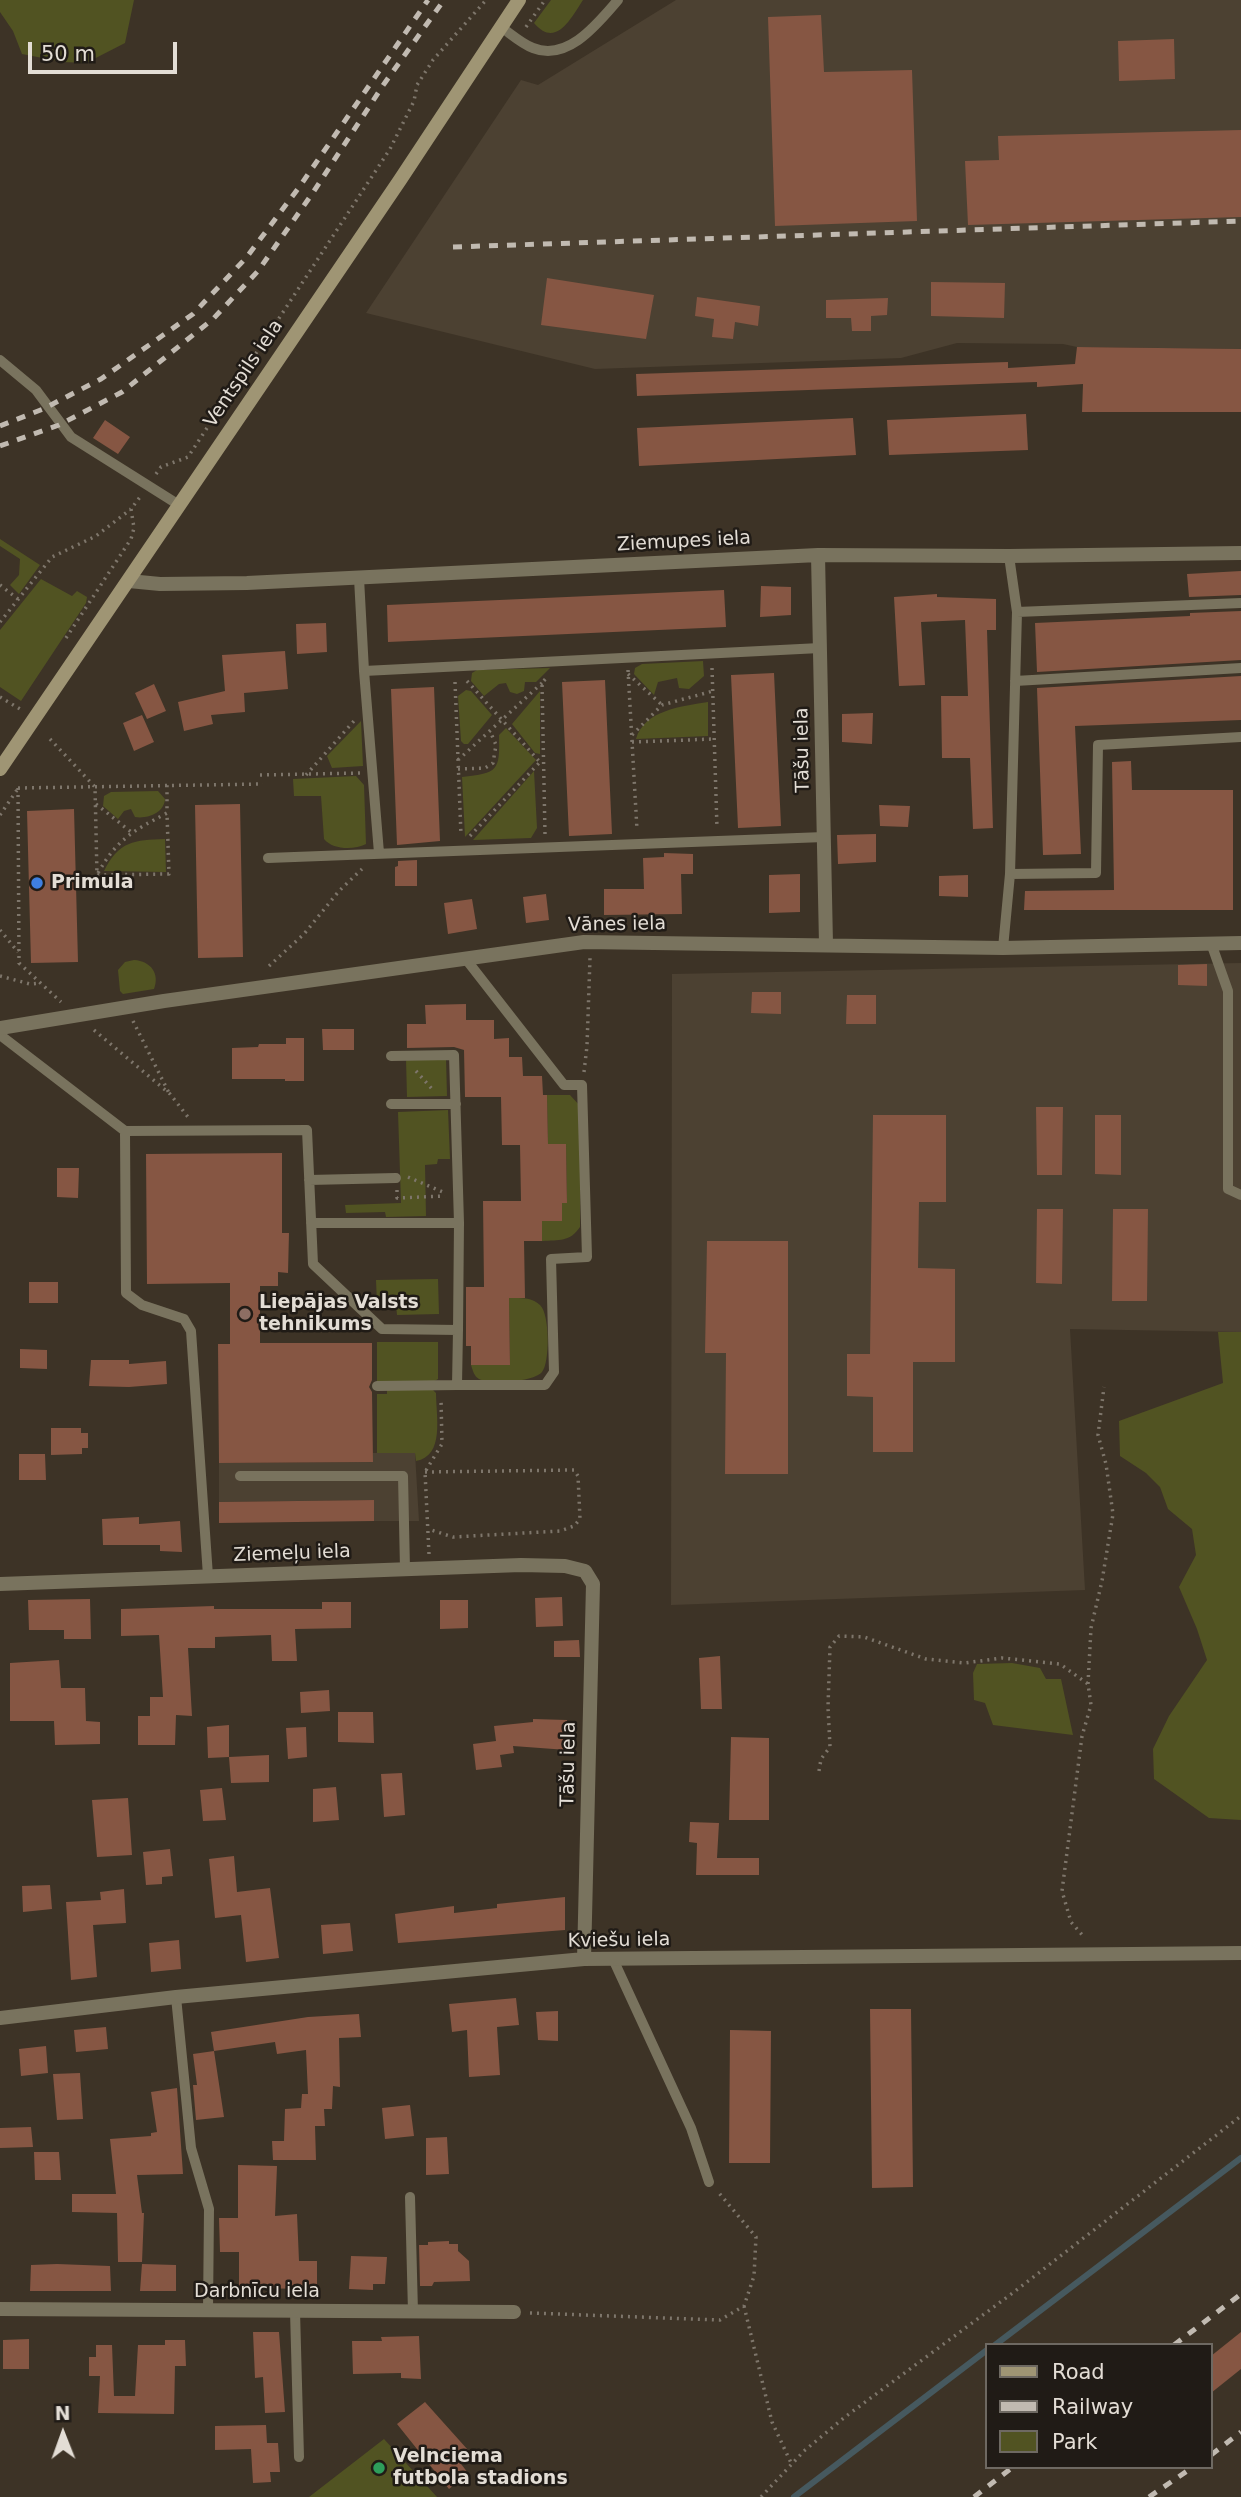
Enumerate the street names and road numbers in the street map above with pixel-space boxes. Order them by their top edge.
street label: Ventspils iela [200,316,288,432]
street label: Ziemupes iela [616,527,752,557]
street label: Tāšu iela [791,707,815,793]
street label: Vānes iela [568,913,666,937]
street label: Ziemeļu iela [233,1541,351,1567]
street label: Tāšu iela [557,1721,581,1807]
street label: Kviešu iela [568,1929,670,1953]
street label: Darbnīcu iela [194,2281,320,2303]

